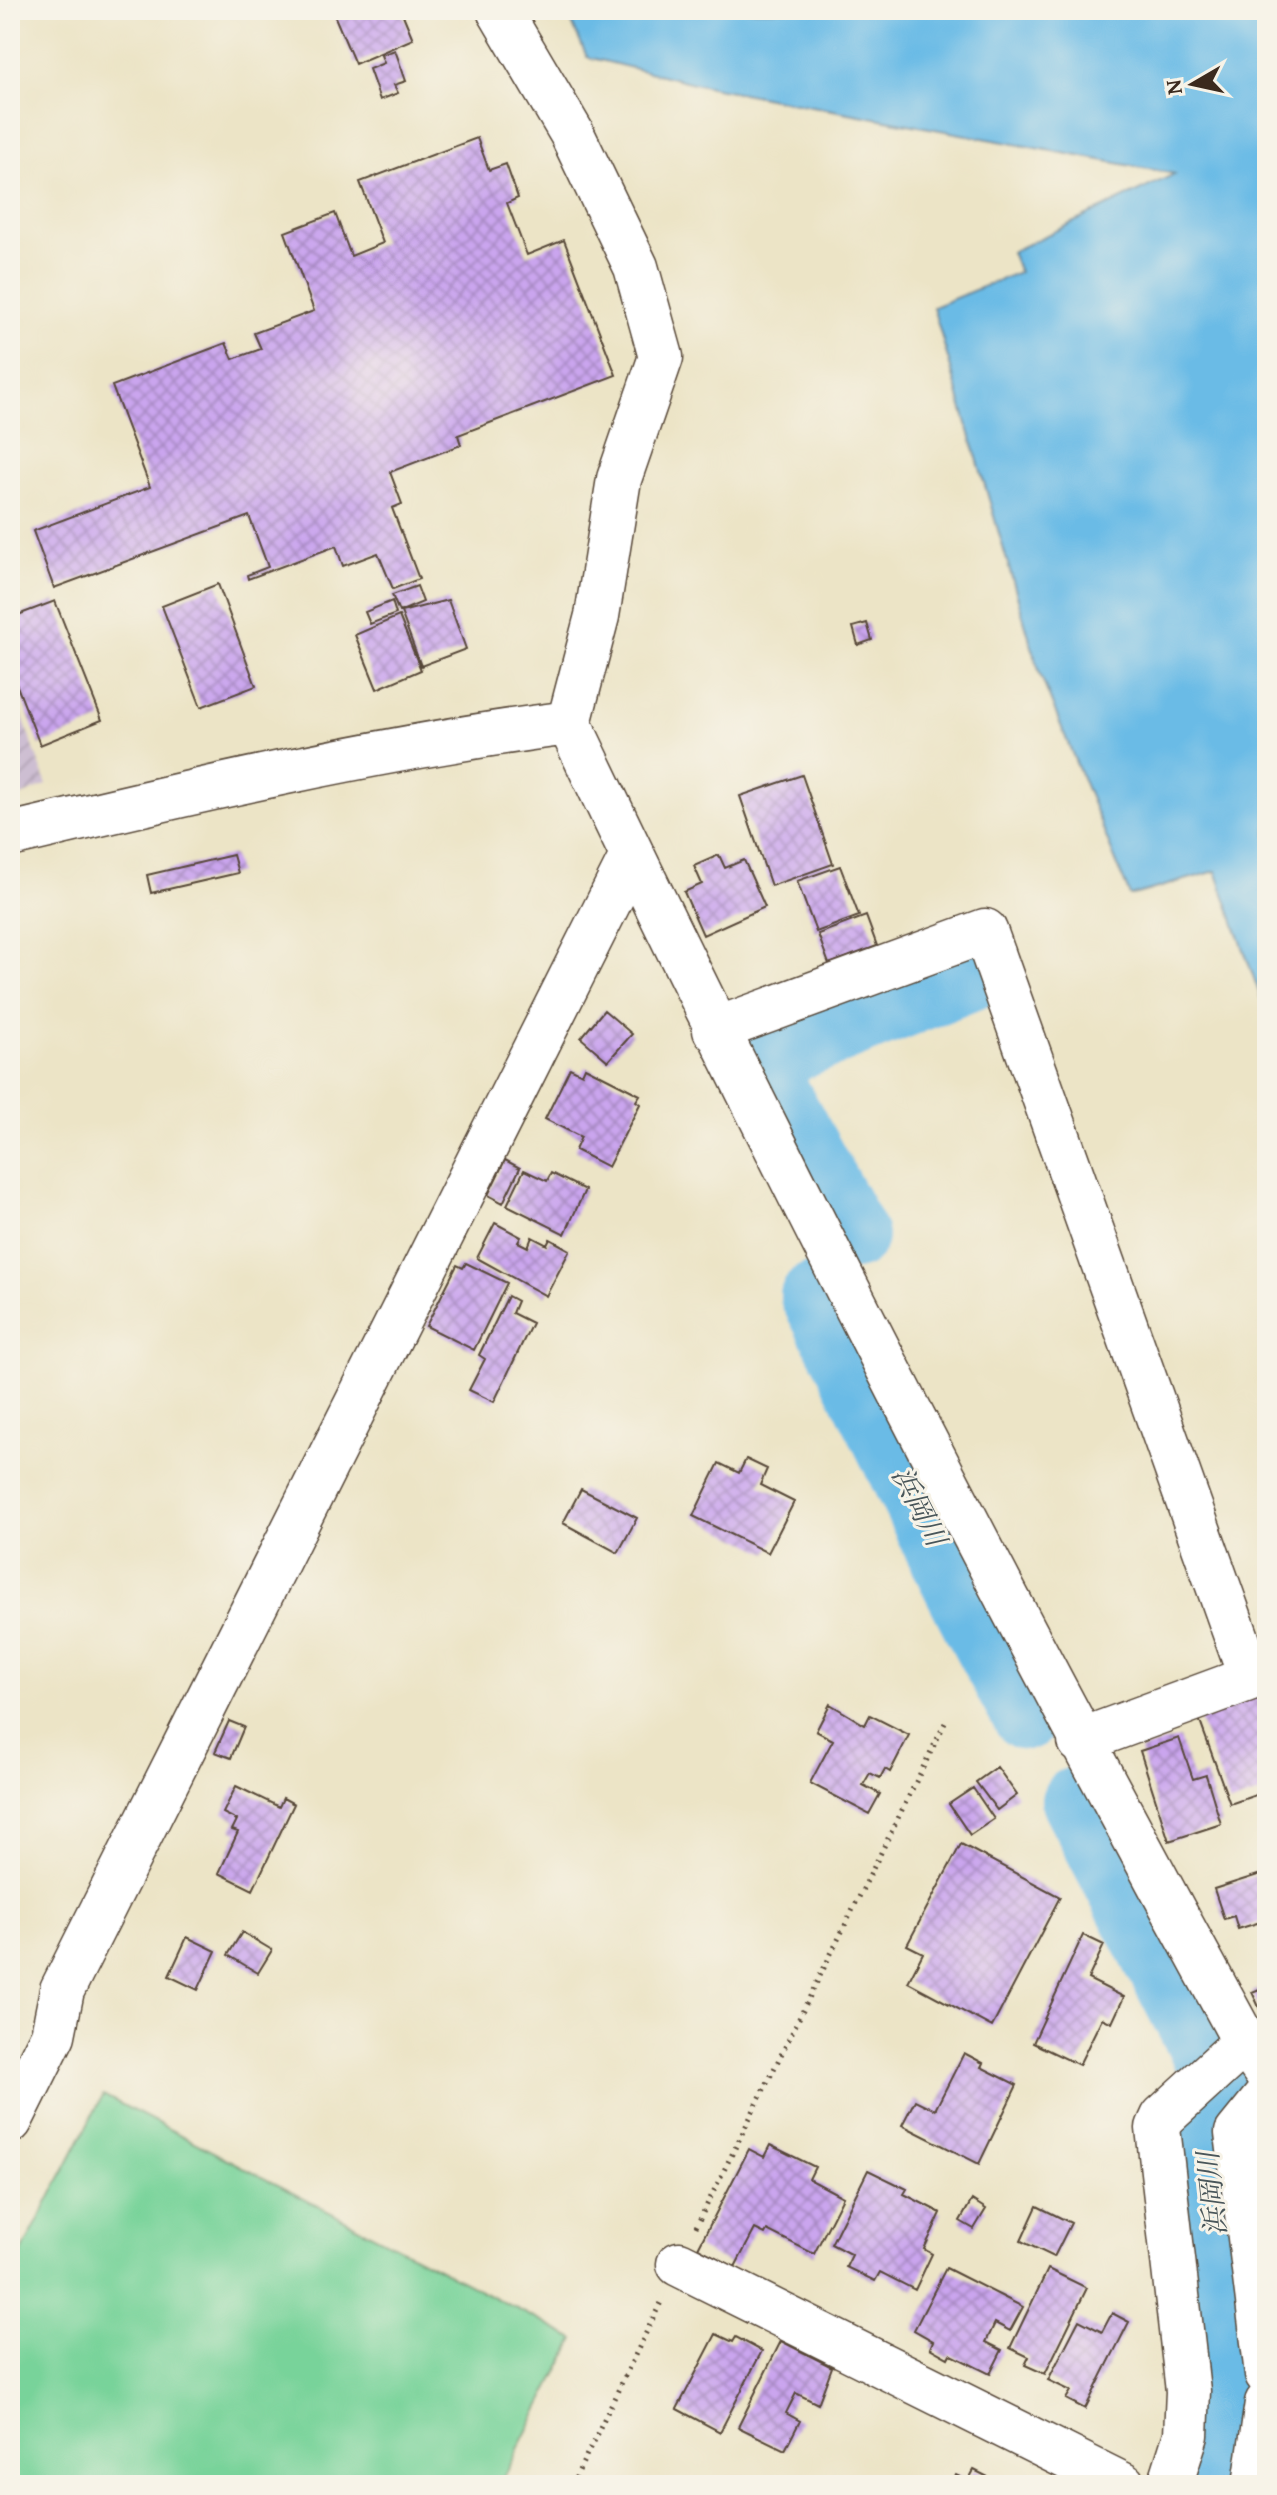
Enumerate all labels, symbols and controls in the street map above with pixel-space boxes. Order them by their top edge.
north arrow [1153,44,1233,124]
text: N [1156,77,1190,97]
water label: 浜岡川 [883,1459,959,1555]
water label: 浜岡川 [1186,2147,1236,2238]

